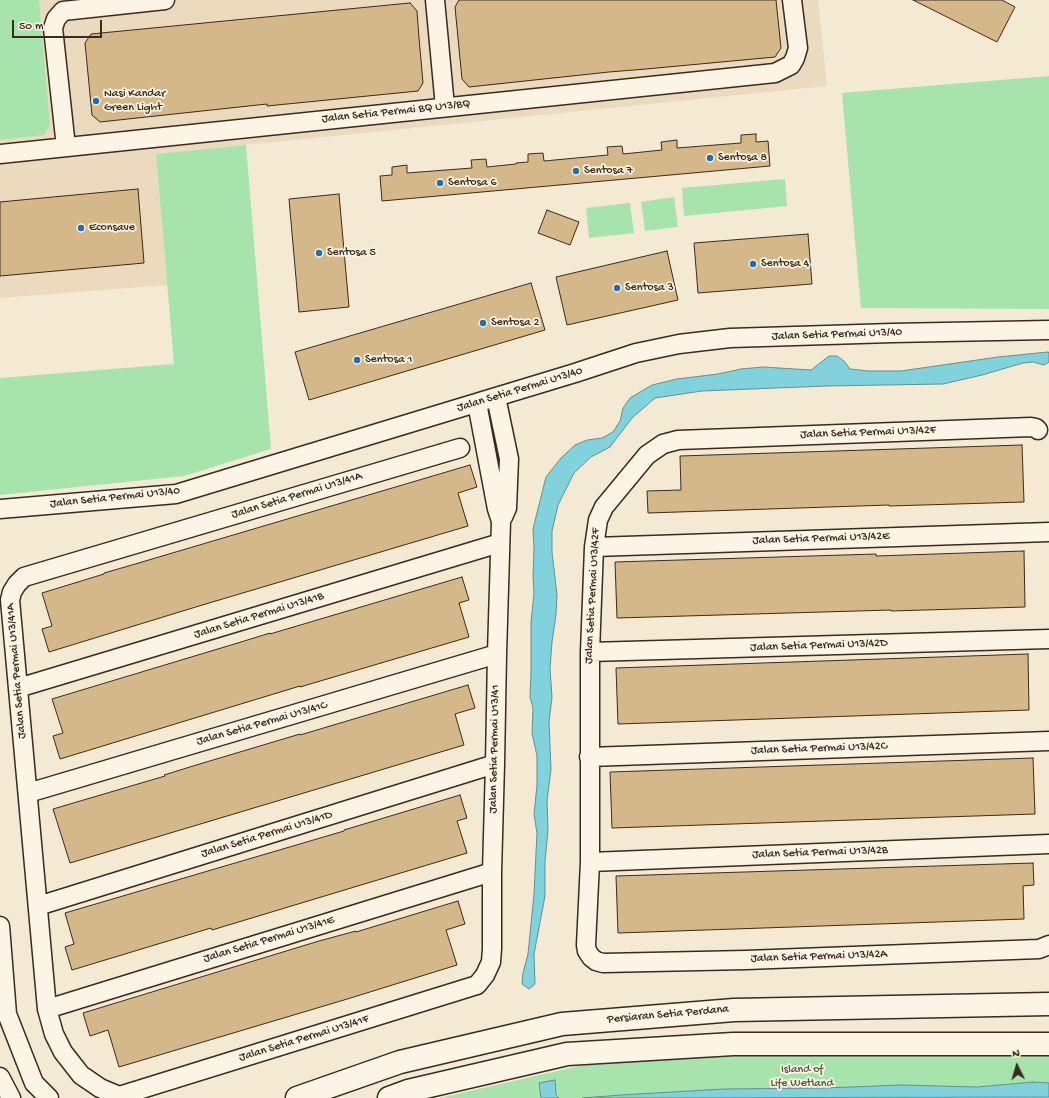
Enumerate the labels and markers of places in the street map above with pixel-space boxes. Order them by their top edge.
place label: Nasi Kandar Green Light [104,87,165,115]
marker: Nasi Kandar Green Light [91,96,101,106]
place label: Sentosa 8 [718,151,767,165]
marker: Sentosa 8 [705,153,715,163]
place label: Sentosa 7 [584,164,633,178]
marker: Sentosa 7 [571,166,581,176]
place label: Sentosa 6 [448,176,497,190]
marker: Sentosa 6 [435,178,445,188]
place label: Econsave [89,221,135,235]
marker: Econsave [76,223,86,233]
place label: Sentosa 5 [327,246,376,260]
marker: Sentosa 5 [314,248,324,258]
place label: Sentosa 4 [761,257,809,271]
marker: Sentosa 4 [748,259,758,269]
place label: Sentosa 3 [625,281,674,295]
marker: Sentosa 3 [612,283,622,293]
place label: Sentosa 2 [491,316,539,330]
marker: Sentosa 2 [478,318,488,328]
place label: Sentosa 1 [365,353,412,367]
marker: Sentosa 1 [352,355,362,365]

